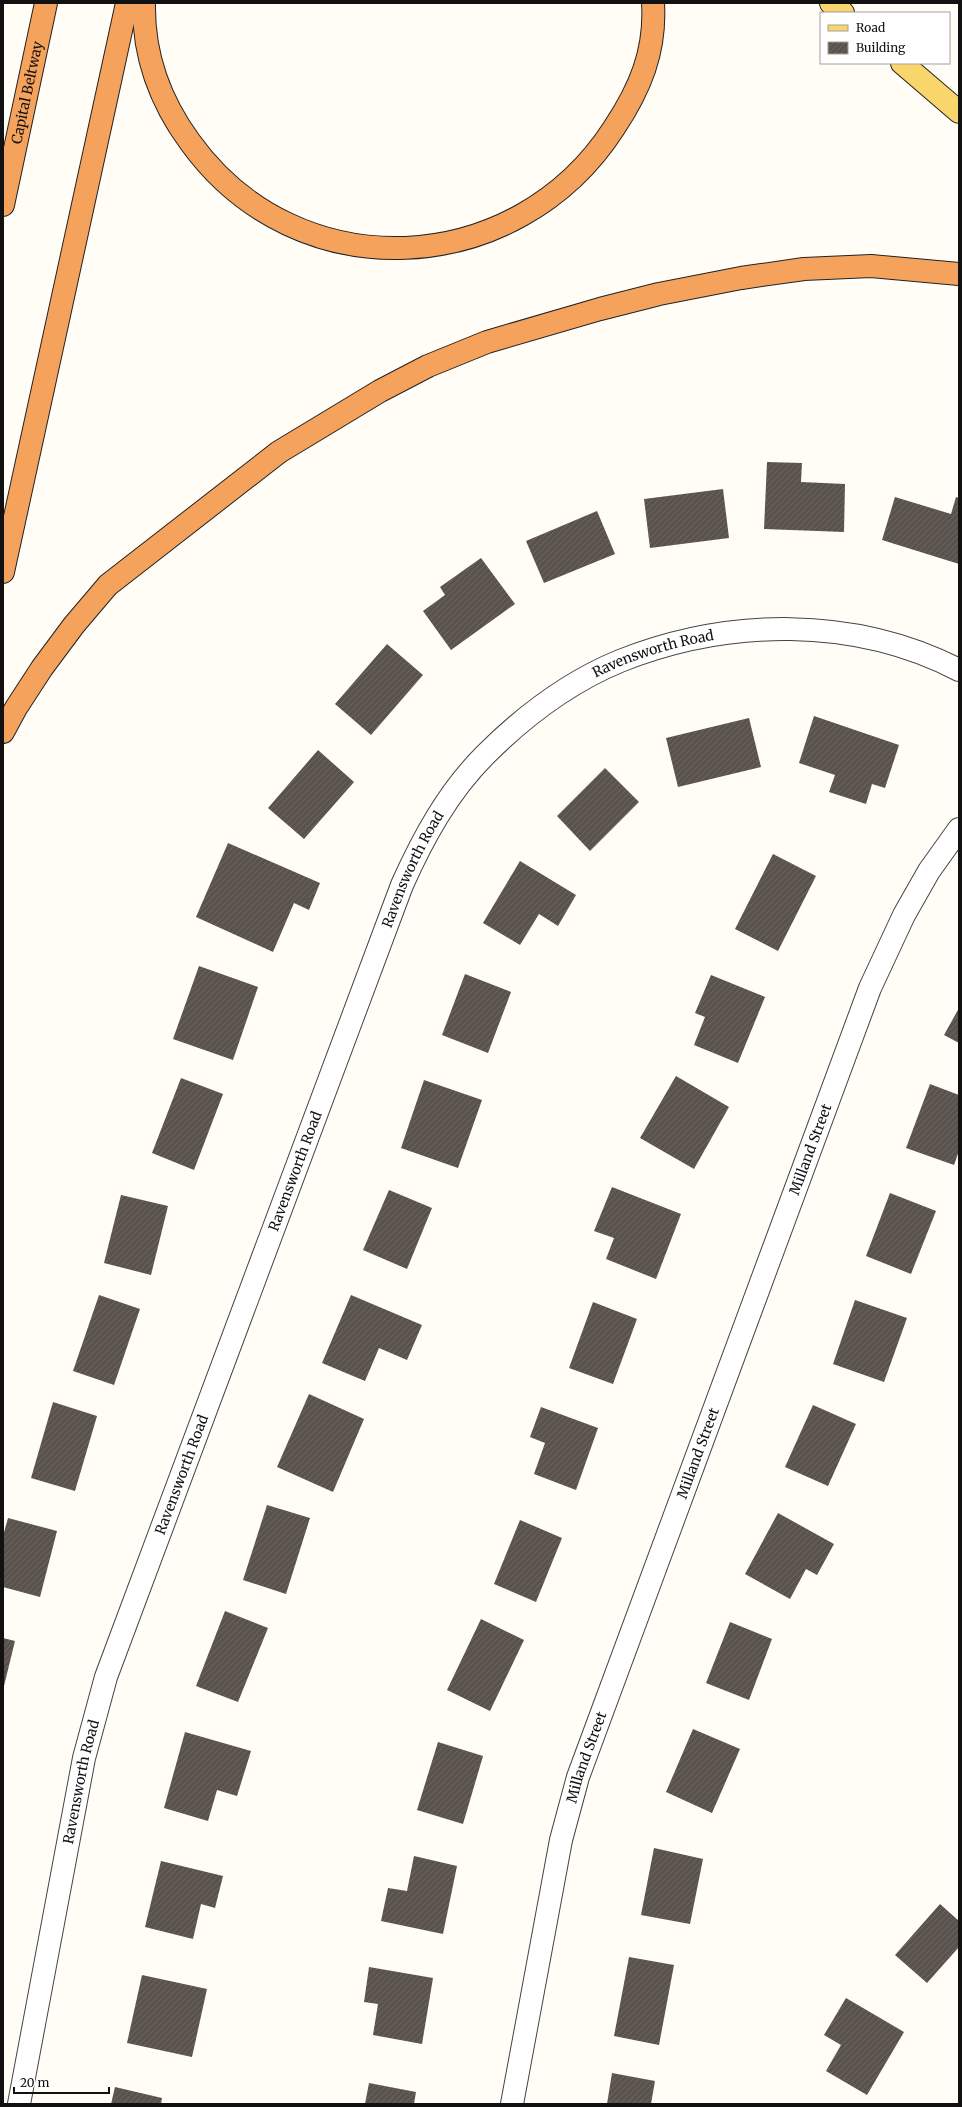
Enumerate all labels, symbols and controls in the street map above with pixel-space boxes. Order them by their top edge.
legend [820,12,950,64]
text: Road [856,20,885,35]
street label: Capital Beltway [7,39,47,145]
text: Building [856,40,906,55]
street label: Ravensworth Road [589,626,716,681]
street label: Ravensworth Road [378,807,448,930]
street label: Milland Street [785,1101,836,1197]
street label: Ravensworth Road [264,1108,326,1234]
street label: Milland Street [673,1405,723,1501]
street label: Ravensworth Road [151,1412,212,1537]
street label: Milland Street [562,1709,611,1805]
street label: Ravensworth Road [59,1717,103,1846]
scale bar [14,2069,109,2095]
text: 20 m [20,2075,49,2090]

